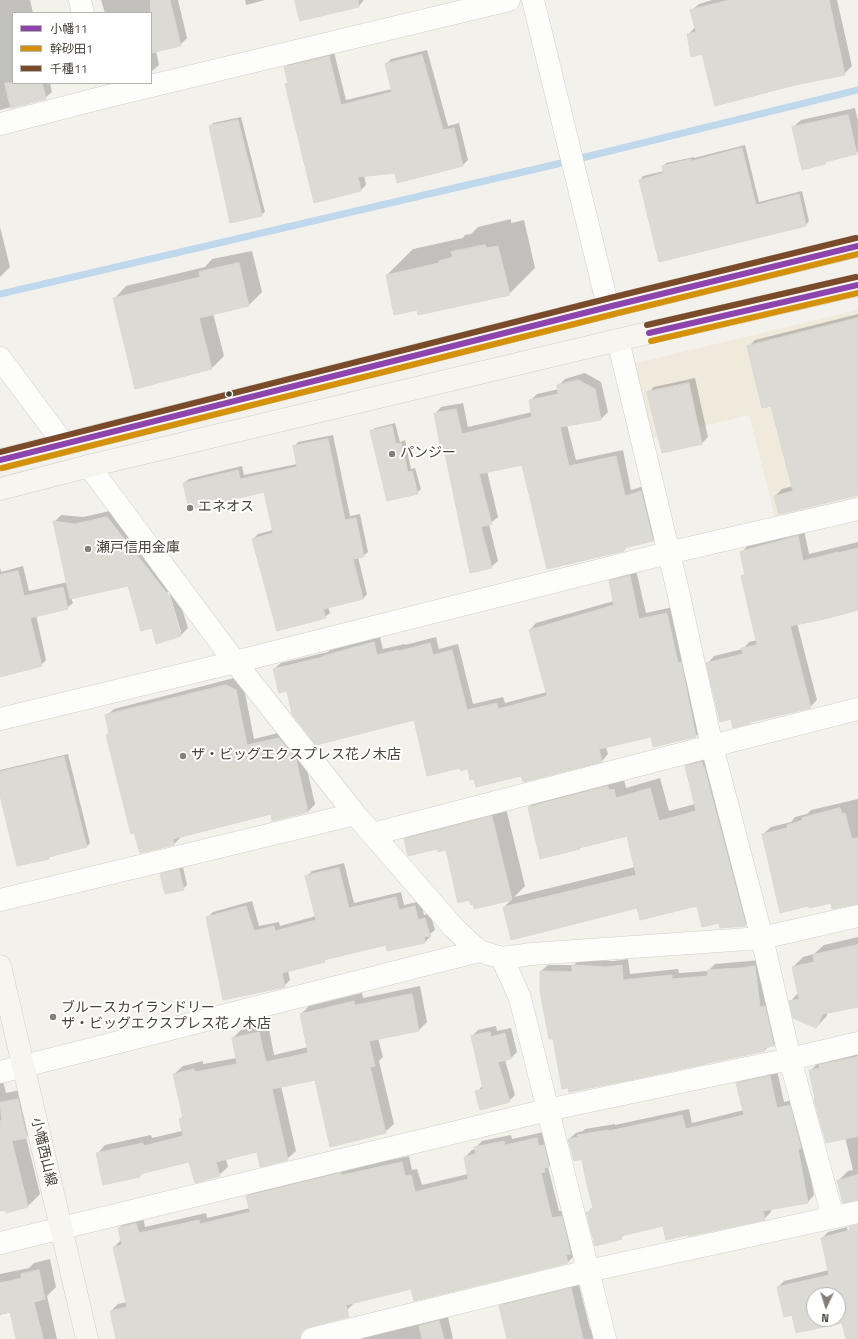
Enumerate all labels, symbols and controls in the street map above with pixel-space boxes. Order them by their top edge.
legend [12,12,152,84]
text: 小幡11 [50,19,87,38]
text: 幹砂田1 [50,39,93,58]
text: 千種11 [50,59,87,78]
unlabelled marker [224,389,234,399]
place label: パンジー [400,446,456,462]
marker: パンジー [387,449,397,459]
place label: エネオス [198,500,254,516]
marker: エネオス [185,503,195,513]
place label: 瀬戸信用金庫 [96,541,180,557]
marker: 瀬戸信用金庫 [83,544,93,554]
place label: ザ・ビッグエクスプレス花ノ木店 [191,748,401,764]
marker: ザ・ビッグエクスプレス花ノ木店 [178,751,188,761]
place label: ブルースカイランドリー ザ・ビッグエクスプレス花ノ木店 [61,1001,271,1034]
marker: ブルースカイランドリー ザ・ビッグエクスプレス花ノ木店 [48,1012,58,1022]
street label: 小幡西山線 [27,1116,59,1188]
north arrow [806,1287,846,1327]
text: N [821,1310,830,1326]

